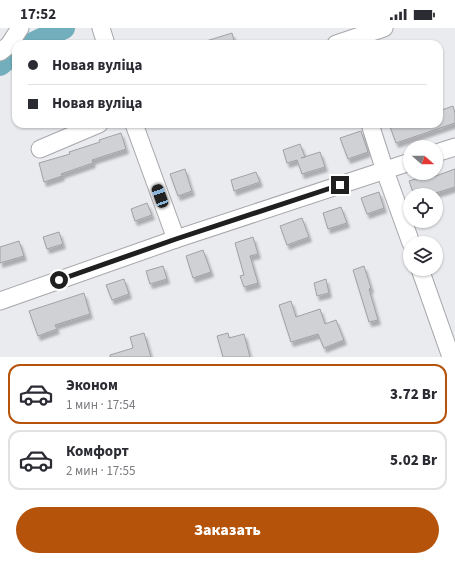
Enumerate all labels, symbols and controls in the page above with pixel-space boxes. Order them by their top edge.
text: 17:52 [20,4,56,25]
text: Новая вуліца [52,55,143,76]
text: Новая вуліца [52,93,143,114]
north arrow [403,140,443,180]
map controls [403,140,443,276]
route end [331,176,349,194]
car [150,183,170,209]
button: locate [403,188,443,228]
button: layers [403,236,443,276]
route start [50,271,68,289]
text: Эконом [66,375,118,396]
icon: car [18,376,54,412]
text: 3.72 Br [390,384,437,405]
text: 1 мин · 17:54 [66,396,135,414]
text: Комфорт [66,441,129,462]
icon: car [18,442,54,478]
text: 5.02 Br [390,450,437,471]
text: 2 мин · 17:55 [66,462,135,480]
button: Заказать [16,507,439,553]

